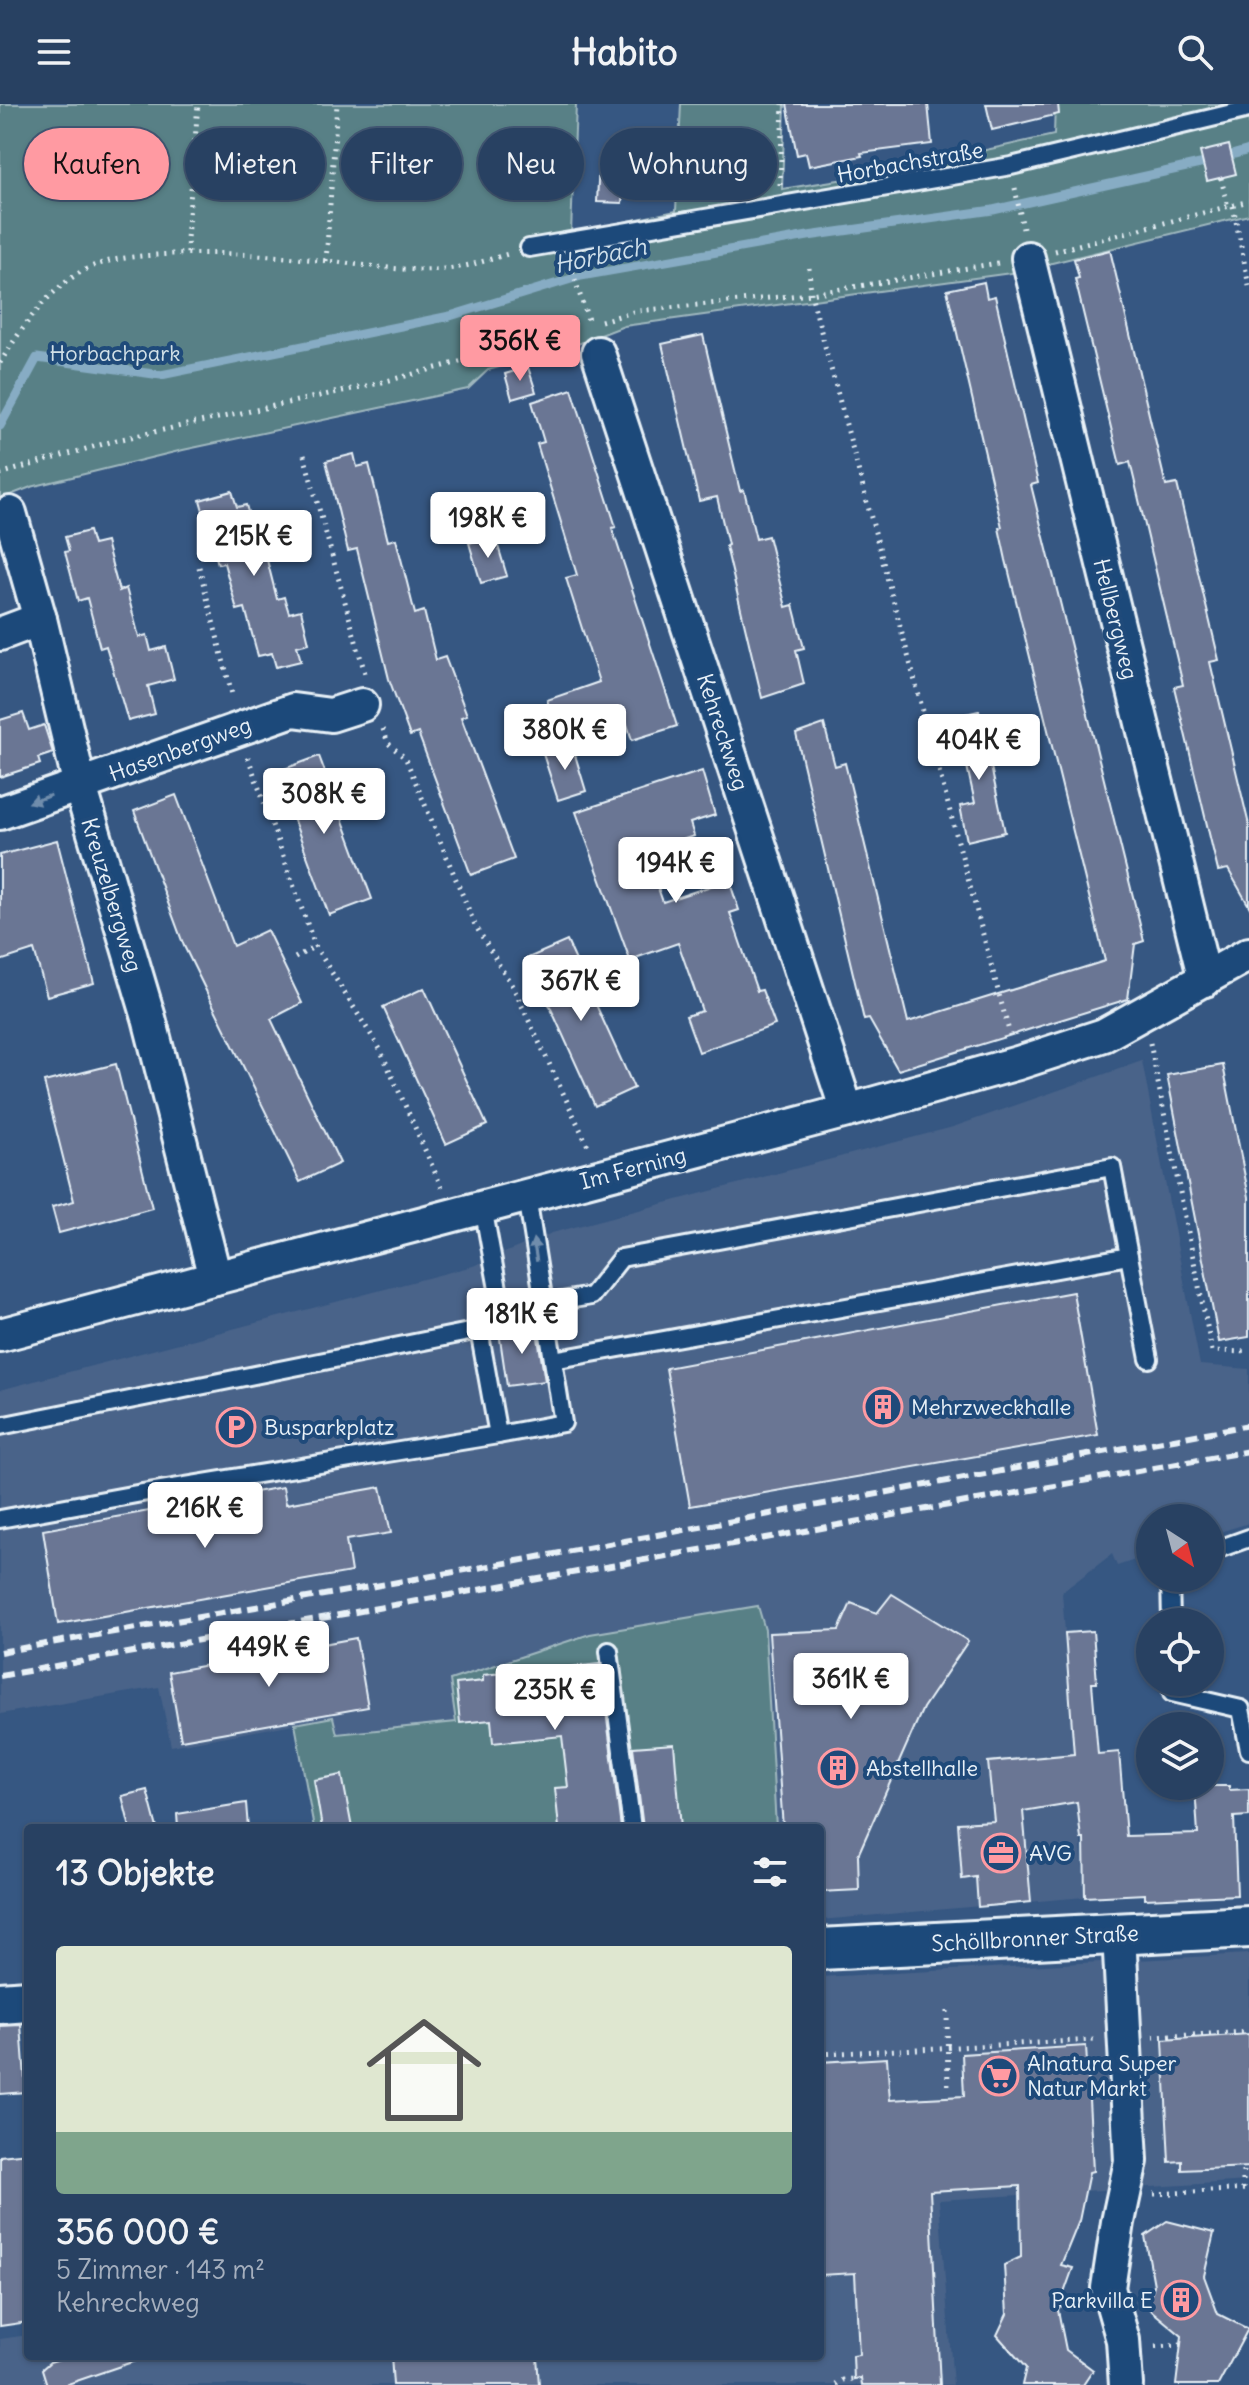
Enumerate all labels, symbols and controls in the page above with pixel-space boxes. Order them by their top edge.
icon: menu [32,30,76,74]
text: Habito [571,30,678,75]
icon: search [1173,30,1217,74]
chip: Kaufen [24,128,169,200]
chip: Mieten [185,128,325,200]
chip: Filter [341,128,462,200]
chip: Neu [478,128,584,200]
chip: Wohnung [600,128,777,200]
street label: Horbachstraße [835,135,985,189]
water label: Horbach [551,230,650,279]
pin: 356K € [455,315,585,383]
text: 356K € [478,324,562,357]
park label: Horbachpark [50,339,180,367]
pin: 198K € [423,492,553,560]
text: 198K € [448,501,528,534]
pin: 215K € [189,510,319,578]
text: 215K € [215,519,293,552]
street label: Hellbergweg [1087,556,1145,682]
street label: Kehreckweg [691,670,755,794]
pin: 380K € [500,704,630,772]
street label: Hasenbergweg [105,710,255,788]
text: 380K € [522,713,608,746]
pin: 404K € [914,714,1044,782]
text: 404K € [936,723,1022,756]
pin: 308K € [259,768,389,836]
text: 308K € [281,777,367,810]
one-way arrow [28,794,52,806]
street label: Kreuzelbergweg [75,814,149,976]
pin: 194K € [611,837,741,905]
text: 194K € [636,846,716,879]
pin: 367K € [516,955,646,1023]
text: 367K € [540,964,622,997]
street label: Im Ferning [577,1140,689,1196]
one-way arrow [529,1237,541,1262]
pin: 181K € [457,1288,587,1356]
text: 181K € [485,1297,559,1330]
building icon: Mehrzweckhalle [862,1386,904,1428]
place label: Mehrzweckhalle [911,1393,1071,1421]
parking icon: Busparkplatz [215,1406,257,1448]
place label: Busparkplatz [264,1413,395,1441]
pin: 216K € [140,1482,270,1550]
text: 216K € [166,1491,244,1524]
north arrow [1136,1504,1224,1592]
map controls [1136,1504,1224,1800]
button: locate [1136,1608,1224,1696]
pin: 449K € [204,1621,334,1689]
text: 449K € [227,1630,311,1663]
pin: 361K € [786,1653,916,1721]
text: 361K € [811,1662,891,1695]
pin: 235K € [490,1664,620,1732]
text: 235K € [514,1673,596,1706]
button: layers [1136,1712,1224,1800]
building icon: Abstellhalle [817,1747,859,1789]
place label: Abstellhalle [866,1754,978,1782]
office icon: AVG [980,1832,1022,1874]
place label: AVG [1029,1839,1072,1867]
icon: filters [748,1850,792,1894]
text: 13 Objekte [56,1851,215,1894]
street label: Schöllbronner Straße [931,1919,1139,1957]
icon: home [352,1998,496,2142]
place label: Alnatura Super Natur Markt [1027,2049,1177,2102]
supermarket icon: Alnatura Super Natur Markt [978,2055,1020,2097]
text: 356 000 € [56,2210,220,2253]
text: 5 Zimmer · 143 m² [56,2253,265,2286]
building icon: Parkvilla E [1160,2279,1202,2321]
text: Kehreckweg [56,2286,200,2319]
place label: Parkvilla E [1051,2286,1153,2314]

